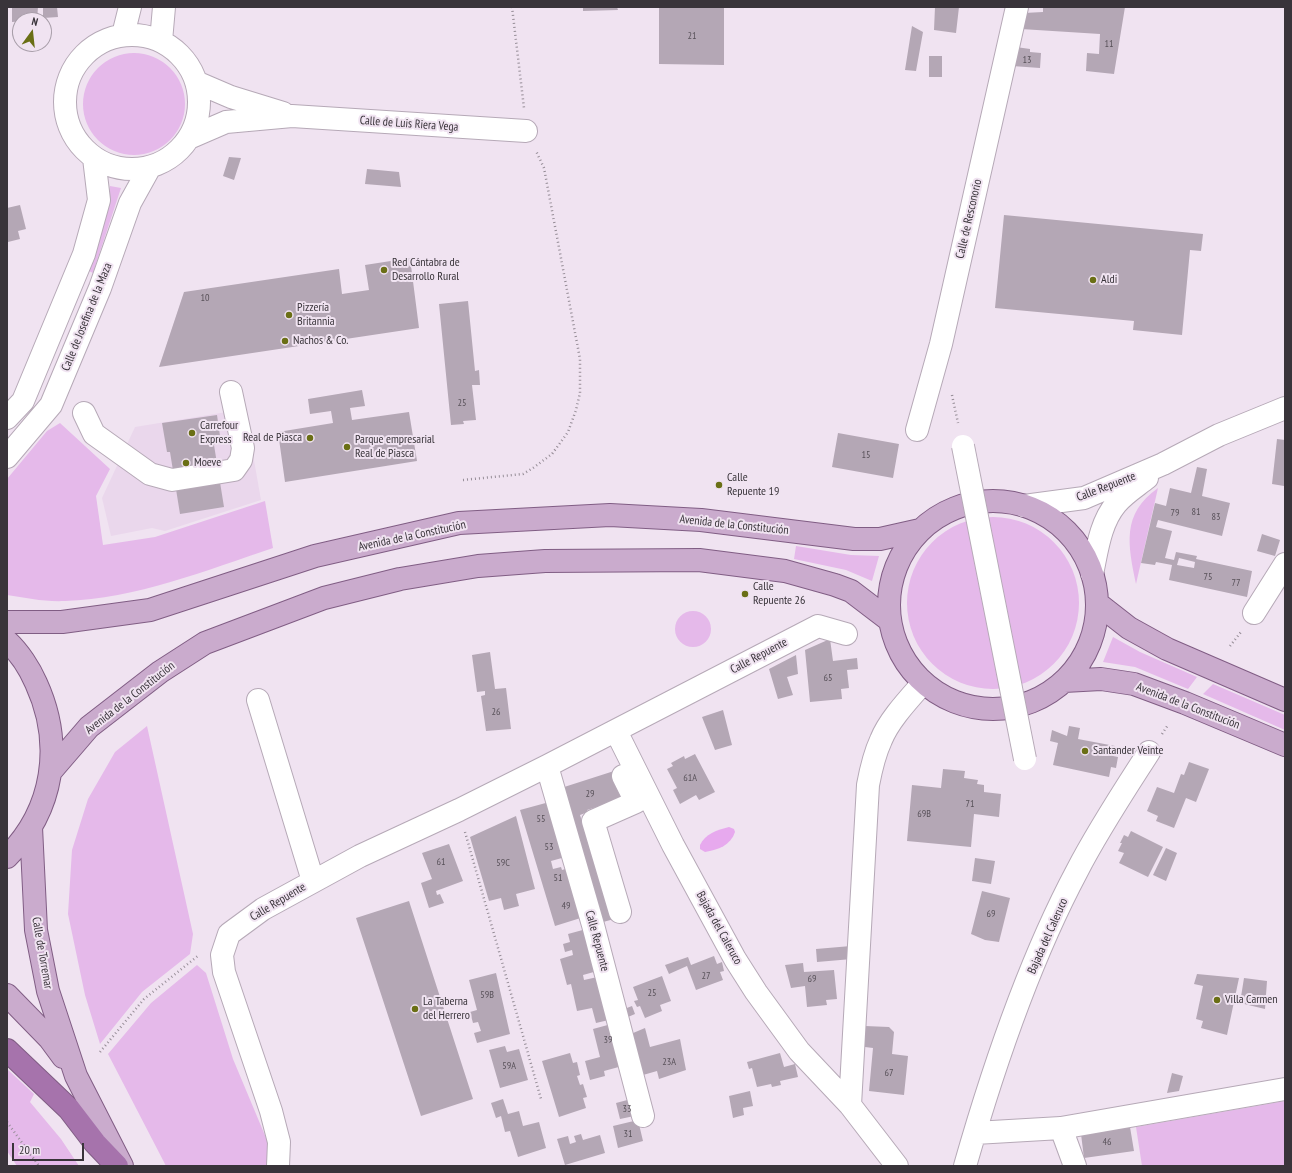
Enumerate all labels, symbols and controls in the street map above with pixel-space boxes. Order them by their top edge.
north arrow [12,12,52,52]
text: N [30,14,40,29]
house number: 21 [688,30,696,42]
house number: 11 [1105,38,1113,50]
house number: 13 [1023,54,1031,66]
street label: Calle de Luis Riera Vega [359,113,459,135]
street label: Calle de Resconorio [953,178,985,260]
place label: Red Cántabra de Desarrollo Rural [392,256,460,284]
street label: Calle de Josefina de la Maza [59,261,115,373]
marker: Red Cántabra de Desarrollo Rural [379,265,389,275]
place label: Aldi [1101,273,1117,287]
marker: Aldi [1088,275,1098,285]
house number: 10 [201,292,209,304]
place label: Pizzería Britannia [297,301,335,329]
marker: Pizzería Britannia [284,310,294,320]
place label: Nachos & Co. [293,334,348,348]
marker: Nachos & Co. [280,336,290,346]
house number: 25 [458,397,466,409]
place label: Carrefour Express [200,419,238,447]
marker: Carrefour Express [187,428,197,438]
place label: Real de Piasca [243,431,302,445]
marker: Real de Piasca [305,433,315,443]
place label: Parque empresarial Real de Piasca [355,433,435,461]
marker: Parque empresarial Real de Piasca [342,442,352,452]
house number: 15 [862,449,870,461]
place label: Moeve [194,456,221,470]
marker: Moeve [181,458,191,468]
street label: Calle Repuente [1074,469,1138,505]
place label: Calle Repuente 19 [727,471,779,499]
marker: Calle Repuente 19 [714,480,724,490]
house number: 81 [1192,506,1200,518]
house number: 79 [1171,507,1179,519]
house number: 83 [1212,511,1220,523]
street label: Avenida de la Constitución [679,512,789,538]
street label: Avenida de la Constitución [357,518,467,554]
house number: 75 [1204,571,1212,583]
house number: 77 [1232,577,1240,589]
place label: Calle Repuente 26 [753,580,805,608]
marker: Calle Repuente 26 [740,589,750,599]
street label: Calle Repuente [728,635,790,677]
street label: Avenida de la Constitución [82,659,178,737]
house number: 65 [824,672,832,684]
street label: Avenida de la Constitución [1134,680,1242,732]
house number: 26 [492,706,500,718]
place label: Santander Veinte [1093,744,1164,758]
marker: Santander Veinte [1080,746,1090,756]
house number: 61A [683,772,697,784]
house number: 29 [586,788,594,800]
house number: 71 [966,798,974,810]
house number: 69B [917,808,931,820]
house number: 55 [537,813,545,825]
house number: 53 [545,841,553,853]
house number: 61 [437,856,445,868]
house number: 59C [496,857,510,869]
house number: 51 [554,872,562,884]
street label: Calle Repuente [248,880,308,924]
street label: Bajada del Caleruco [693,889,745,967]
street label: Bajada del Caleruco [1025,896,1071,976]
house number: 49 [562,900,570,912]
house number: 69 [987,908,995,920]
street label: Calle Repuente [582,909,612,973]
street label: Calle de Torremar [29,916,55,990]
house number: 27 [702,970,710,982]
house number: 69 [808,973,816,985]
house number: 25 [648,987,656,999]
house number: 59B [480,989,494,1001]
place label: Villa Carmen [1225,993,1278,1007]
place label: La Taberna del Herrero [423,995,470,1023]
marker: Villa Carmen [1212,995,1222,1005]
marker: La Taberna del Herrero [410,1004,420,1014]
house number: 39 [604,1034,612,1046]
house number: 23A [662,1056,676,1068]
house number: 59A [502,1060,516,1072]
house number: 67 [885,1067,893,1079]
house number: 33 [623,1103,631,1115]
house number: 31 [624,1128,632,1140]
scale bar [14,1135,86,1161]
house number: 46 [1103,1136,1111,1148]
text: 20 m [19,1142,40,1157]

